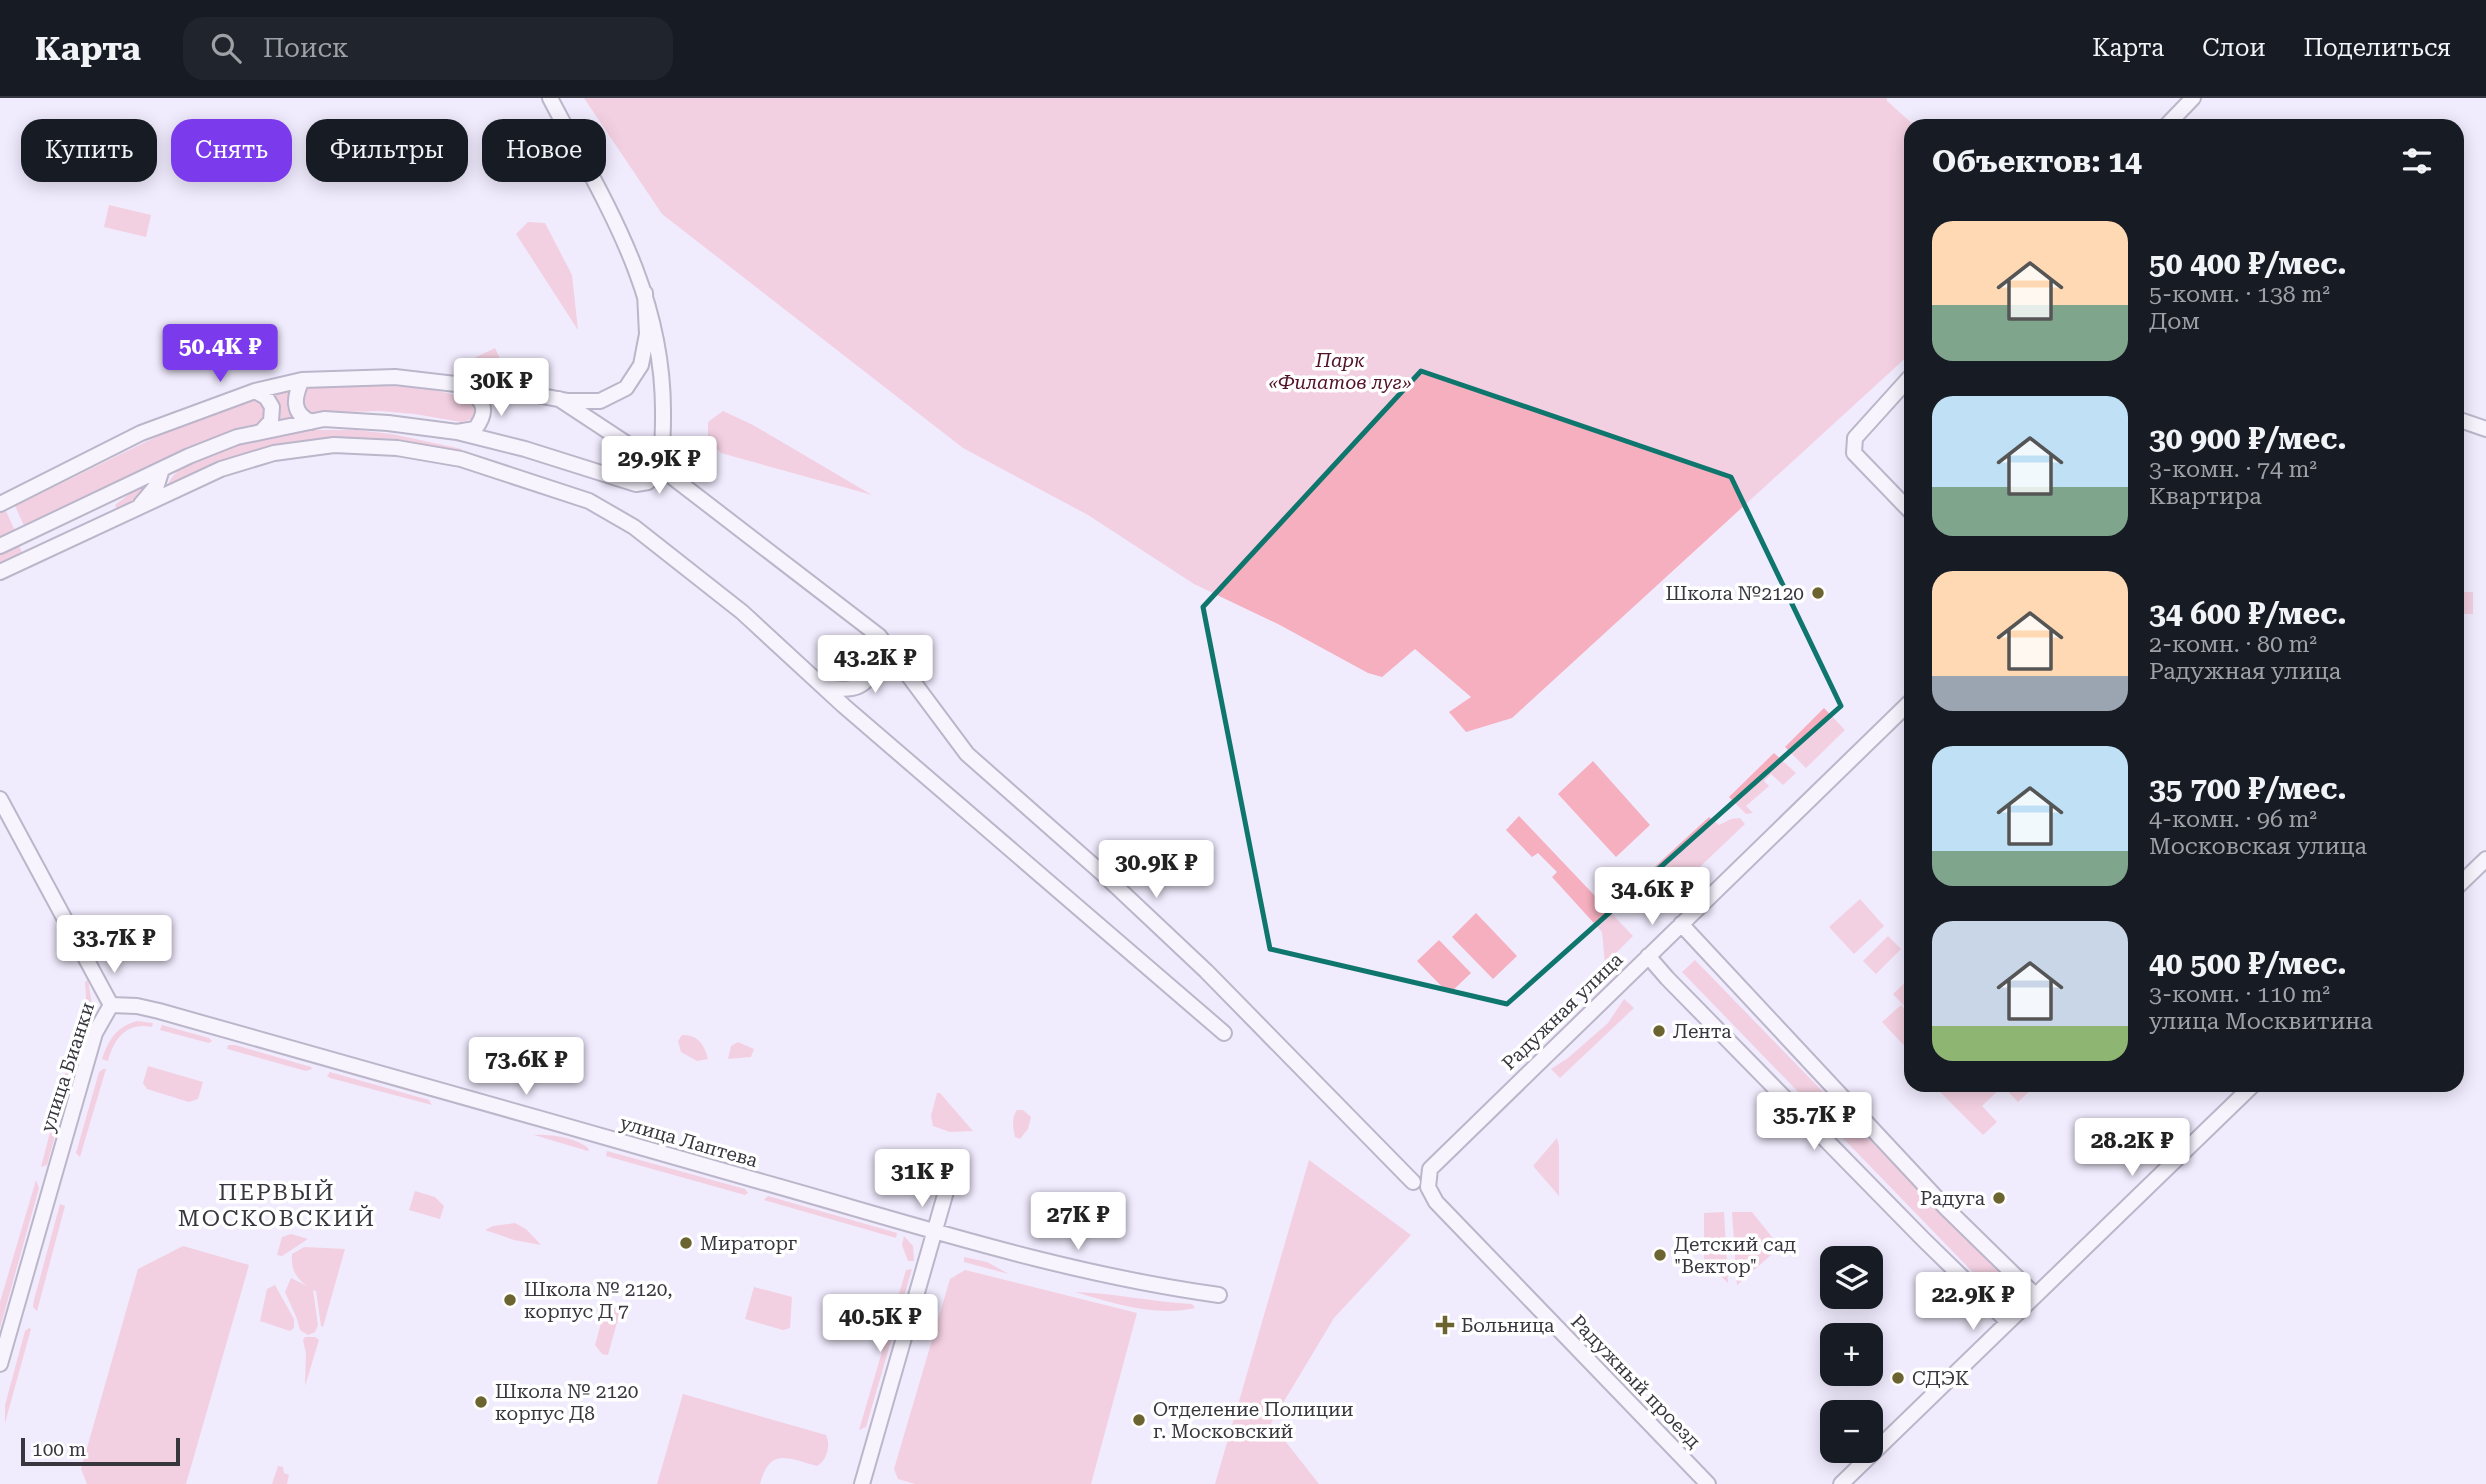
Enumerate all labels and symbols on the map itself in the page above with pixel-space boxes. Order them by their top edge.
pin: 50.4K ₽ [155,324,285,384]
park label: Парк «Филатов луг» [1269,349,1411,394]
pin: 30K ₽ [452,358,550,418]
pin: 29.9K ₽ [594,436,724,496]
place label: Школа №2120 [1665,582,1804,605]
marker: Школа №2120 [1810,585,1826,601]
pin: 43.2K ₽ [810,636,940,695]
pin: 30.9K ₽ [1091,840,1221,900]
pin: 34.6K ₽ [1587,868,1717,927]
pin: 33.7K ₽ [49,916,179,975]
street label: Радужная улица [1497,947,1628,1075]
street label: улица Бианки [36,999,99,1135]
place label: Лента [1673,1020,1732,1043]
marker: Лента [1651,1023,1667,1039]
pin: 73.6K ₽ [461,1038,591,1097]
pin: 35.7K ₽ [1749,1093,1879,1152]
street label: улица Лаптева [617,1111,761,1172]
pin: 28.2K ₽ [2067,1118,2197,1178]
pin: 31K ₽ [873,1150,971,1209]
district label: ПЕРВЫЙ МОСКОВСКИЙ [178,1179,376,1232]
place label: Радуга [1920,1187,1986,1210]
marker: Радуга [1991,1190,2007,1206]
pin: 27K ₽ [1029,1192,1127,1252]
place label: Мираторг [700,1232,798,1255]
place label: Детский сад "Вектор" [1674,1233,1796,1278]
marker: Мираторг [678,1235,694,1251]
marker: Детский сад "Вектор" [1652,1247,1668,1263]
pin: 22.9K ₽ [1908,1272,2038,1332]
place label: Школа № 2120, корпус Д 7 [524,1278,673,1323]
marker: Школа № 2120, корпус Д 7 [502,1292,518,1308]
pin: 40.5K ₽ [815,1294,945,1354]
street label: Радужный проезд [1566,1310,1705,1453]
place label: Больница [1461,1314,1555,1337]
marker: Больница [1435,1315,1455,1335]
place label: СДЭК [1912,1367,1969,1390]
marker: СДЭК [1890,1370,1906,1386]
place label: Школа № 2120 корпус Д8 [495,1380,638,1425]
marker: Школа № 2120 корпус Д8 [473,1394,489,1410]
place label: Отделение Полиции г. Московский [1153,1398,1354,1443]
marker: Отделение Полиции г. Московский [1131,1412,1147,1428]
scale bar [21,1435,180,1467]

